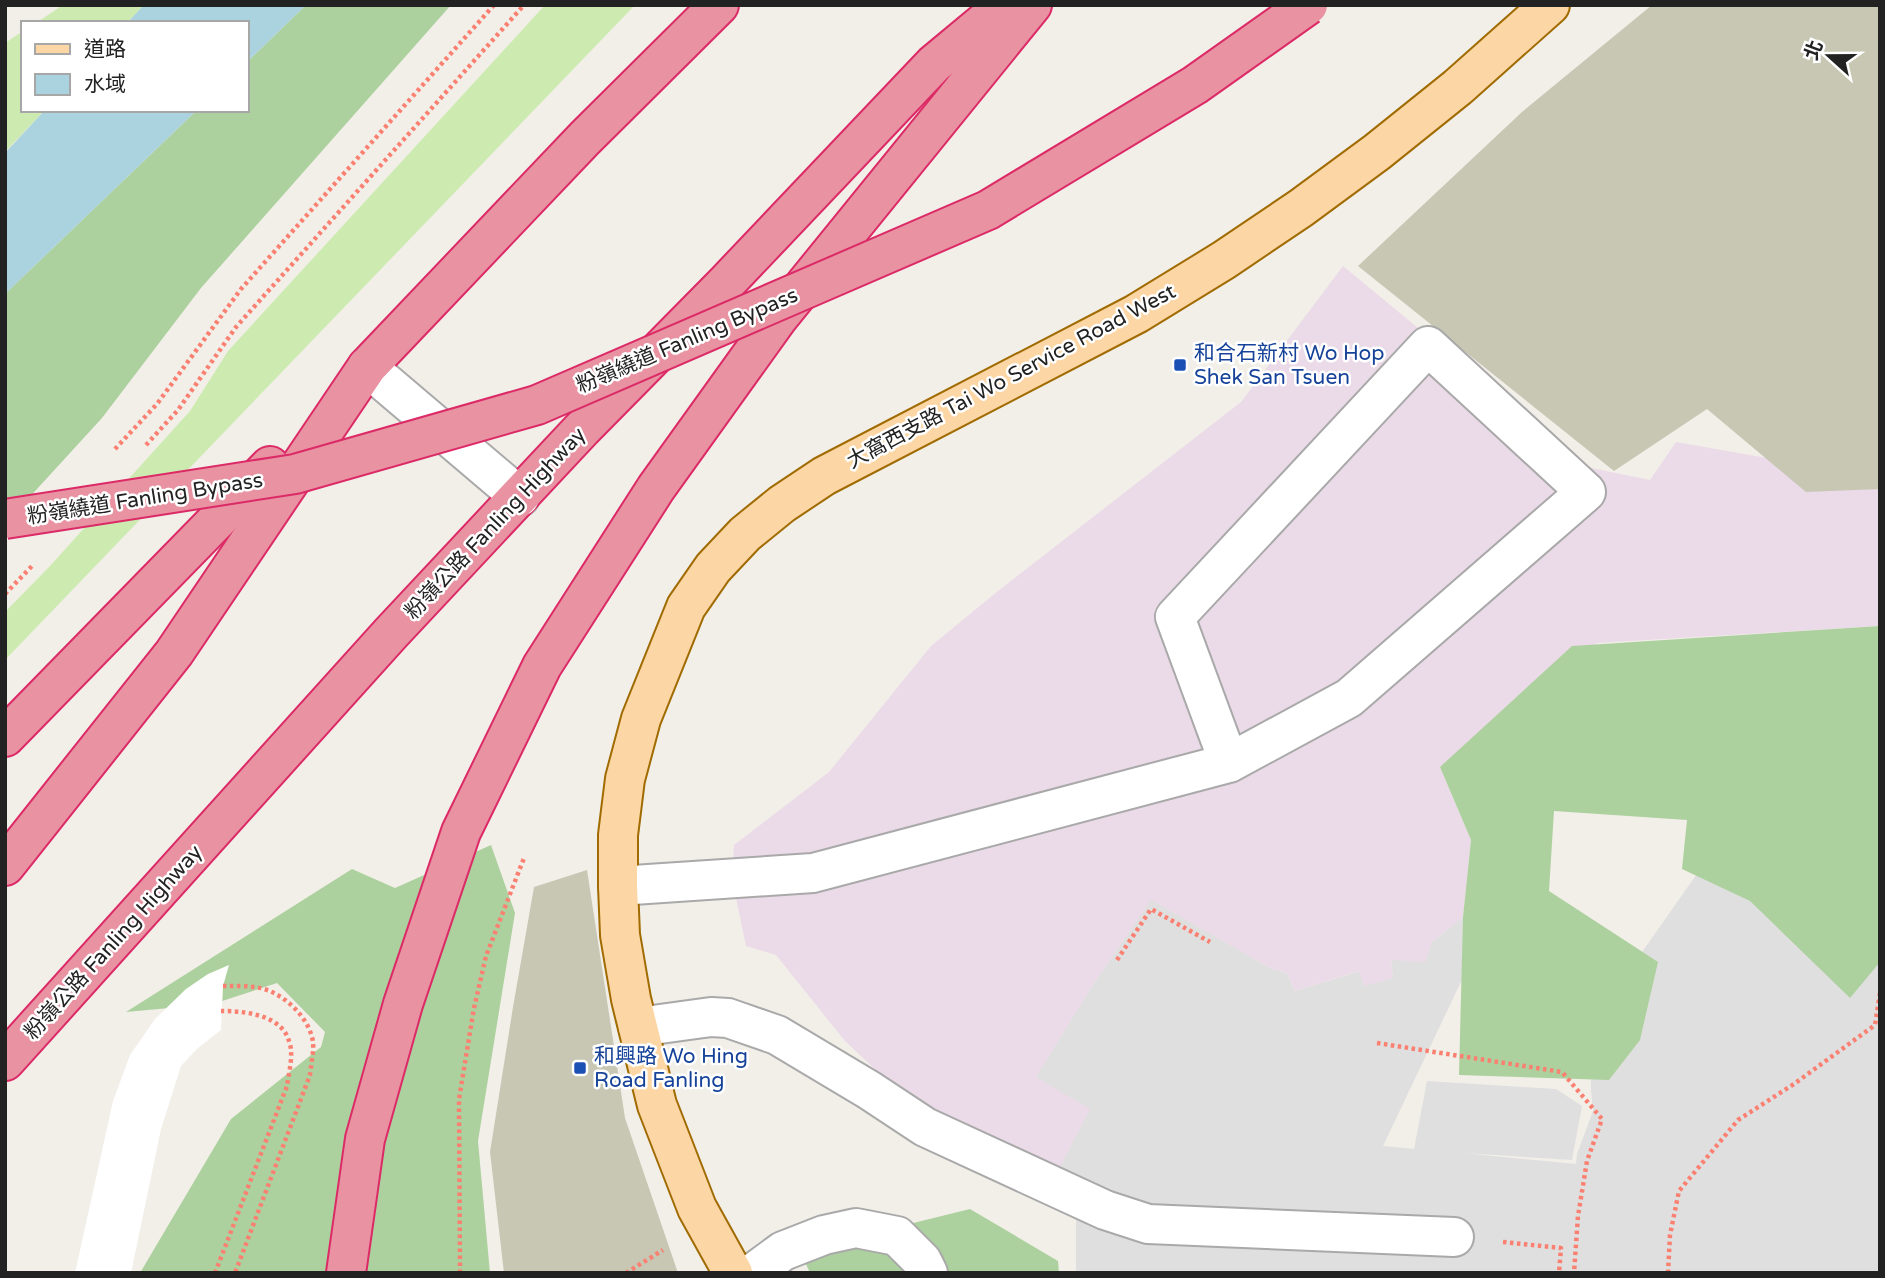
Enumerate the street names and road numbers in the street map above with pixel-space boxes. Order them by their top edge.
street label: 大窩西支路 Tai Wo Service Road West [843,279,1180,474]
street label: 粉嶺繞道 Fanling Bypass [573,282,802,398]
street label: 粉嶺公路 Fanling Highway [400,422,591,624]
street label: 粉嶺繞道 Fanling Bypass [26,468,265,529]
street label: 粉嶺公路 Fanling Highway [19,840,207,1045]

